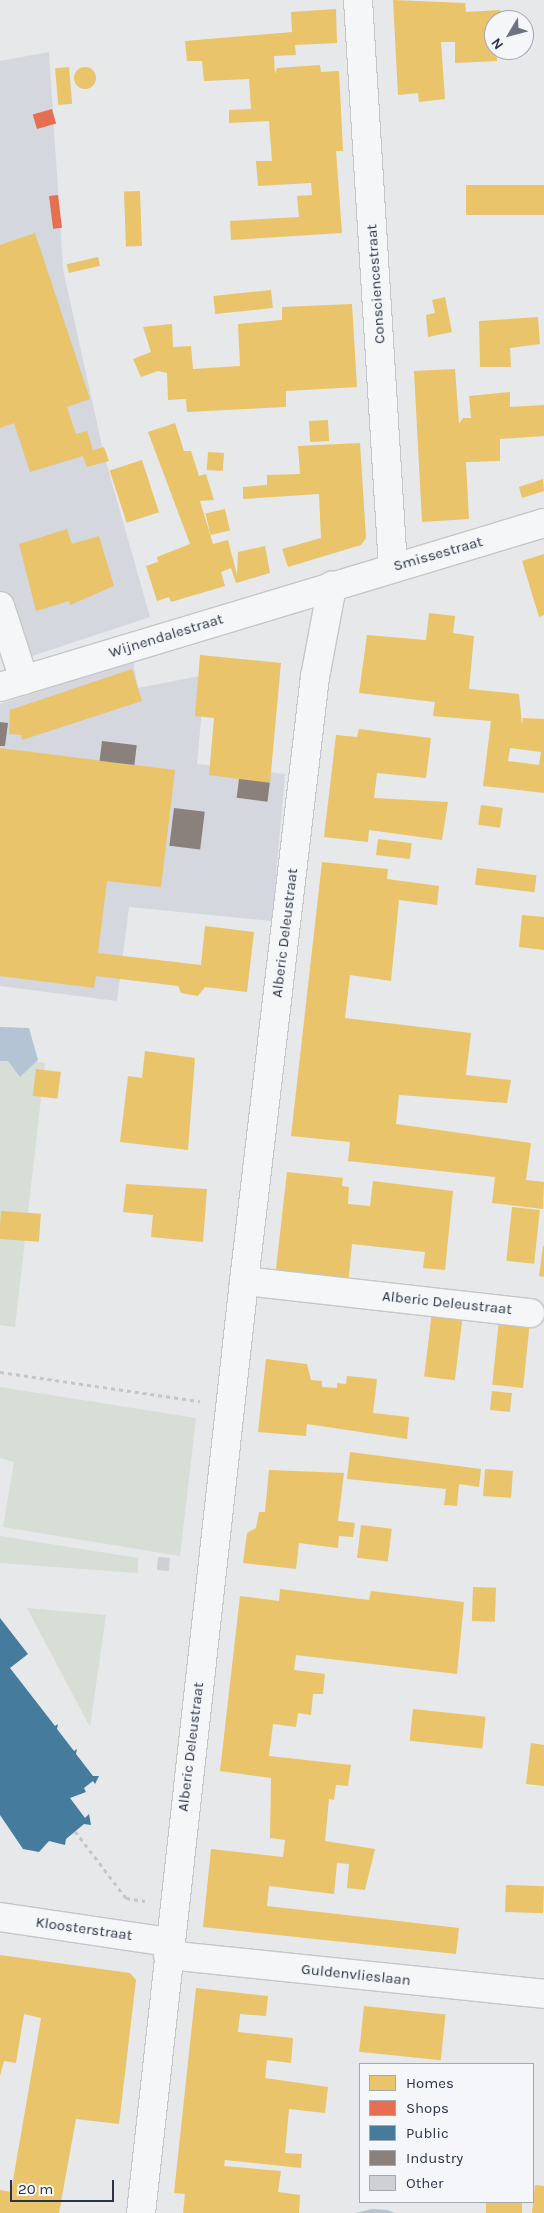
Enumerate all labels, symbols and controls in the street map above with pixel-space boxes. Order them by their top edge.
north arrow [484,10,534,60]
text: N [488,35,507,53]
street label: Consciencestraat [363,224,389,344]
street label: Smissestraat [391,533,485,575]
street label: Wijnendalestraat [107,610,225,662]
street label: Alberic Deleustraat [268,867,302,999]
street label: Alberic Deleustraat [381,1287,513,1319]
street label: Alberic Deleustraat [174,1681,208,1813]
street label: Kloosterstraat [34,1913,134,1945]
street label: Guldenvlieslaan [300,1960,412,1990]
legend [359,2063,534,2203]
text: Homes [406,2074,454,2092]
text: Shops [406,2099,449,2117]
text: Public [406,2124,449,2142]
text: Industry [406,2149,463,2167]
scale bar [12,2170,116,2202]
text: Other [406,2174,444,2192]
text: 20 m [18,2180,53,2198]

